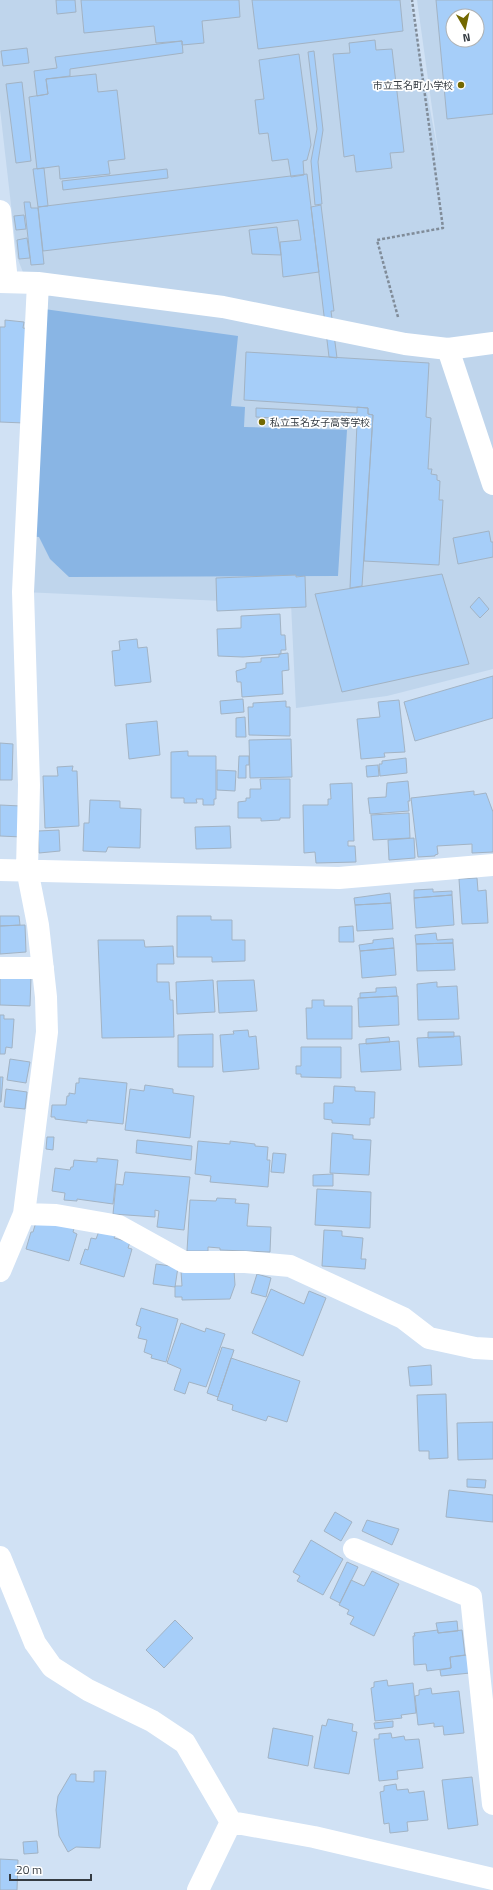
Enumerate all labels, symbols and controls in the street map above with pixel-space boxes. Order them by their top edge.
north arrow [445,8,485,48]
text: N [462,29,472,46]
place label: 市立玉名町小学校 [373,78,453,93]
marker: 市立玉名町小学校 [456,80,466,90]
place label: 私立玉名女子高等学校 [270,415,370,430]
marker: 私立玉名女子高等学校 [257,417,267,427]
scale bar [10,1856,91,1882]
text: 20 m [16,1860,42,1879]

